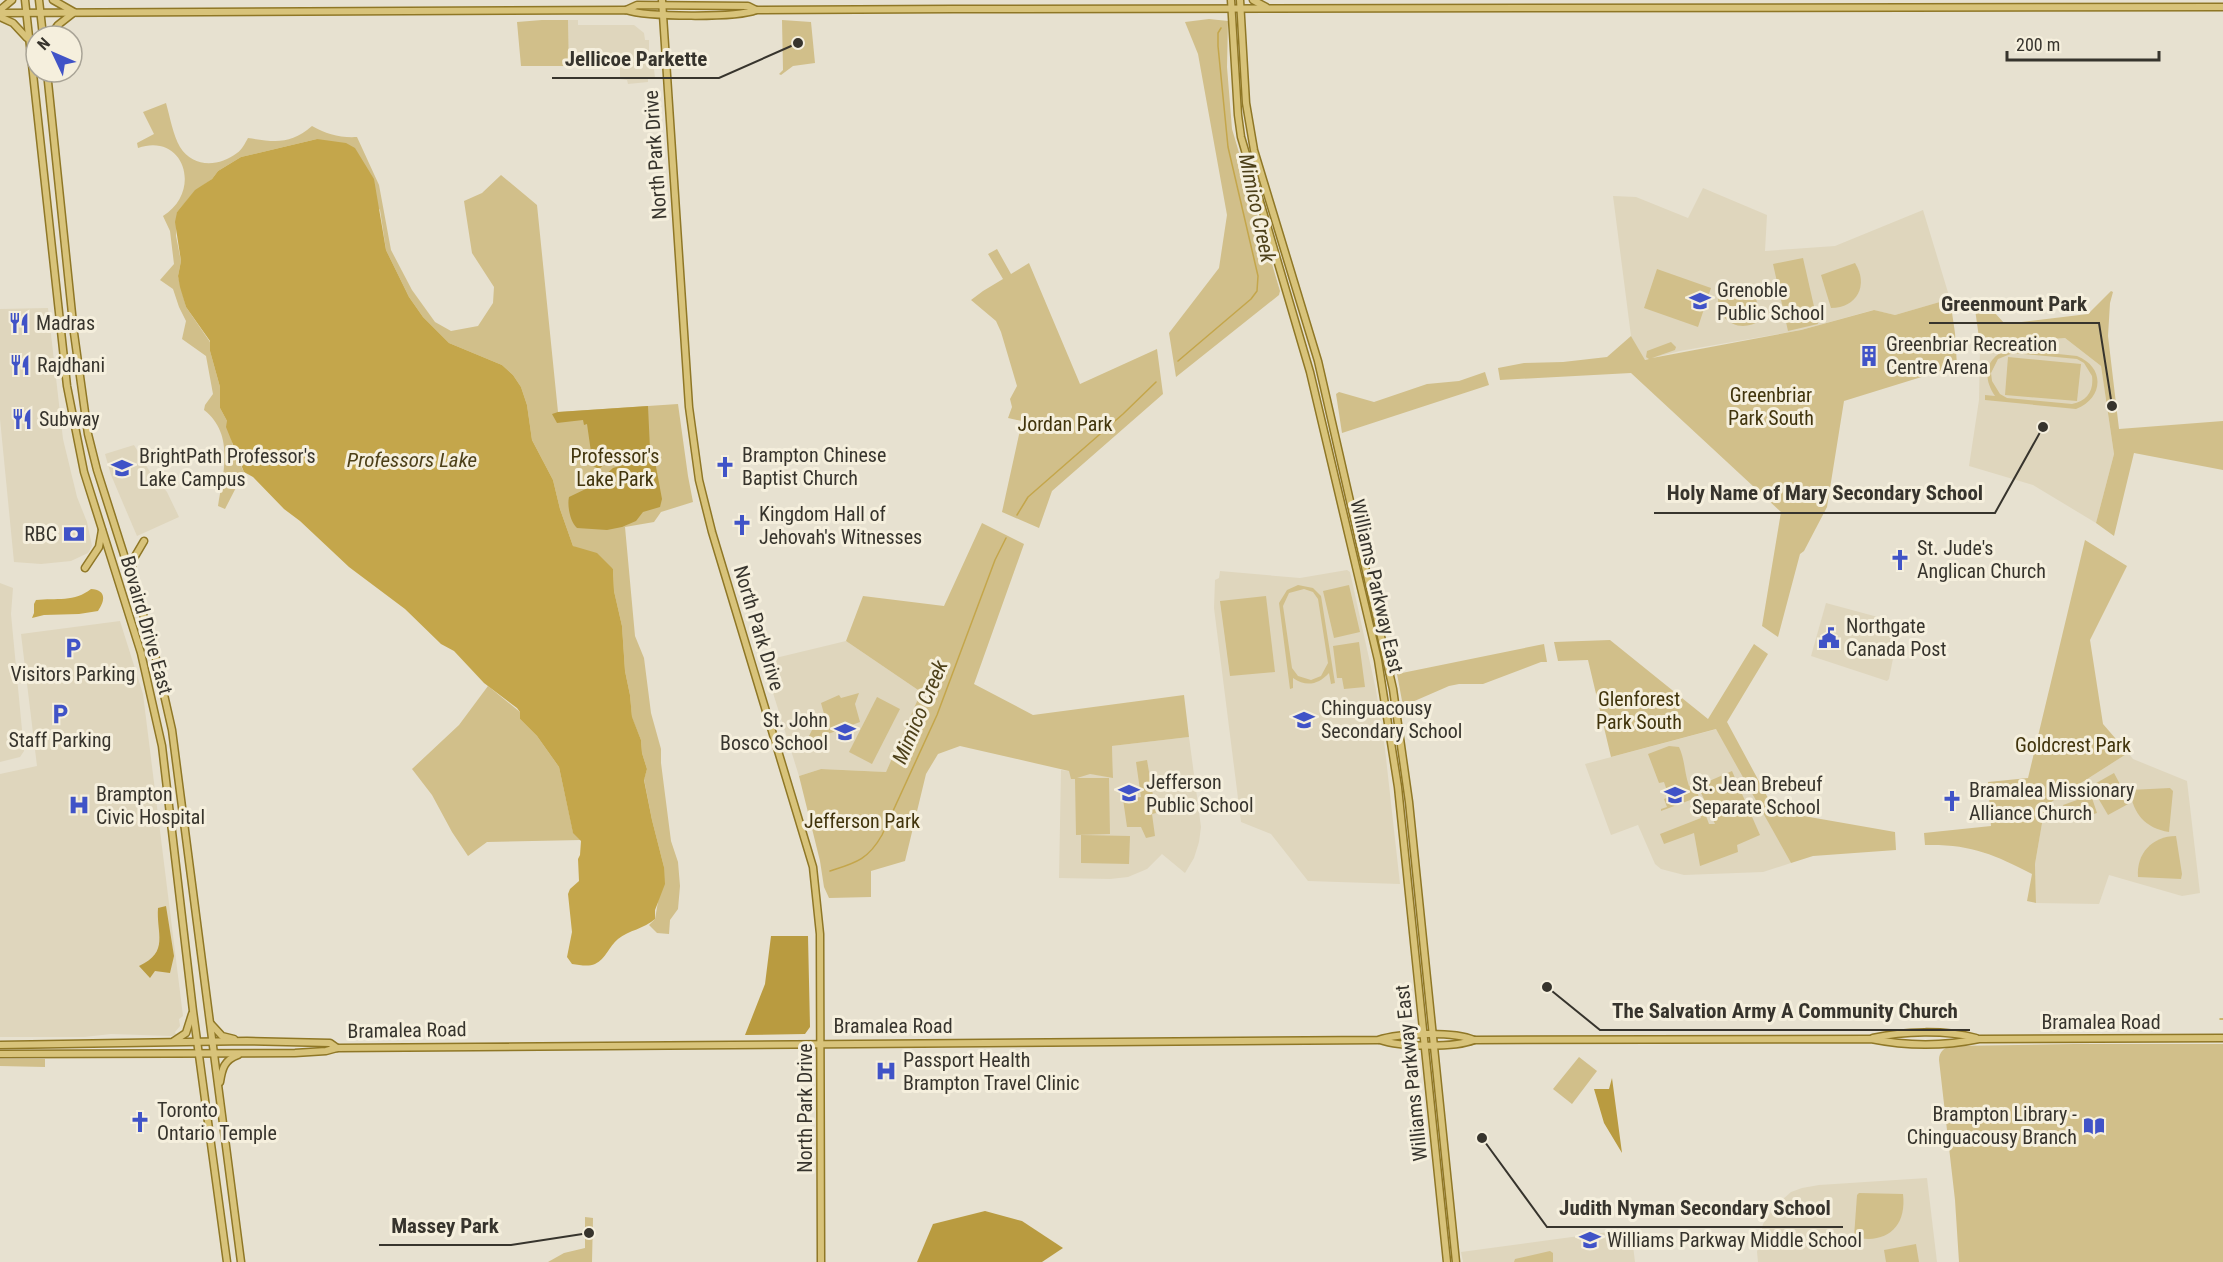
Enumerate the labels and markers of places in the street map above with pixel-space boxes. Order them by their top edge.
callout: Jellicoe Parkette [552,39,719,78]
place label: Grenoble Public School [1717,278,1825,325]
callout: Greenmount Park [1929,284,2099,323]
school or university icon: Grenoble Public School [1688,289,1712,313]
restaurant icon: Madras [7,311,31,335]
place label: Madras [36,311,95,335]
place label: Greenbriar Recreation Centre Arena [1886,332,2057,379]
building icon: Greenbriar Recreation Centre Arena [1857,344,1881,368]
restaurant icon: Rajdhani [8,353,32,377]
place label: Rajdhani [37,353,105,377]
restaurant icon: Subway [10,407,34,431]
place label: Subway [39,407,100,431]
place label: Brampton Chinese Baptist Church [742,443,886,490]
place label: BrightPath Professor's Lake Campus [139,444,316,491]
church icon: Brampton Chinese Baptist Church [713,455,737,479]
school or university icon: BrightPath Professor's Lake Campus [110,456,134,480]
callout: Holy Name of Mary Secondary School [1654,474,1995,513]
place label: Kingdom Hall of Jehovah's Witnesses [759,502,922,549]
church icon: Kingdom Hall of Jehovah's Witnesses [730,513,754,537]
place label: RBC [24,522,57,546]
bank icon: RBC [62,522,86,546]
place label: St. Jude's Anglican Church [1917,536,2046,583]
church icon: St. Jude's Anglican Church [1888,548,1912,572]
place label: Northgate Canada Post [1846,614,1946,661]
public building icon: Northgate Canada Post [1817,626,1841,650]
parking icon: Visitors Parking [61,636,85,660]
place label: Visitors Parking [11,662,135,686]
place label: Chinguacousy Secondary School [1321,696,1462,743]
parking icon: Staff Parking [48,702,72,726]
place label: St. John Bosco School [720,708,828,755]
school or university icon: Chinguacousy Secondary School [1292,708,1316,732]
school or university icon: St. John Bosco School [833,720,857,744]
place label: Staff Parking [9,728,111,752]
place label: Jefferson Public School [1146,770,1254,817]
place label: St. Jean Brebeuf Separate School [1692,772,1823,819]
place label: Bramalea Missionary Alliance Church [1969,778,2134,825]
school or university icon: Jefferson Public School [1117,781,1141,805]
place label: Brampton Civic Hospital [96,782,205,829]
school or university icon: St. Jean Brebeuf Separate School [1663,783,1687,807]
church icon: Bramalea Missionary Alliance Church [1940,789,1964,813]
hospital icon: Brampton Civic Hospital [67,793,91,817]
callout: The Salvation Army A Community Church [1600,991,1970,1030]
place label: Passport Health Brampton Travel Clinic [903,1048,1080,1095]
hospital icon: Passport Health Brampton Travel Clinic [874,1059,898,1083]
place label: Toronto Ontario Temple [157,1098,277,1145]
place label: Brampton Library - Chinguacousy Branch [1907,1102,2077,1149]
church icon: Toronto Ontario Temple [128,1110,152,1134]
library icon: Brampton Library - Chinguacousy Branch [2082,1114,2106,1138]
callout: Judith Nyman Secondary School [1547,1188,1843,1227]
callout: Massey Park [379,1206,511,1245]
school or university icon: Williams Parkway Middle School [1578,1228,1602,1252]
place label: Williams Parkway Middle School [1607,1228,1862,1252]

